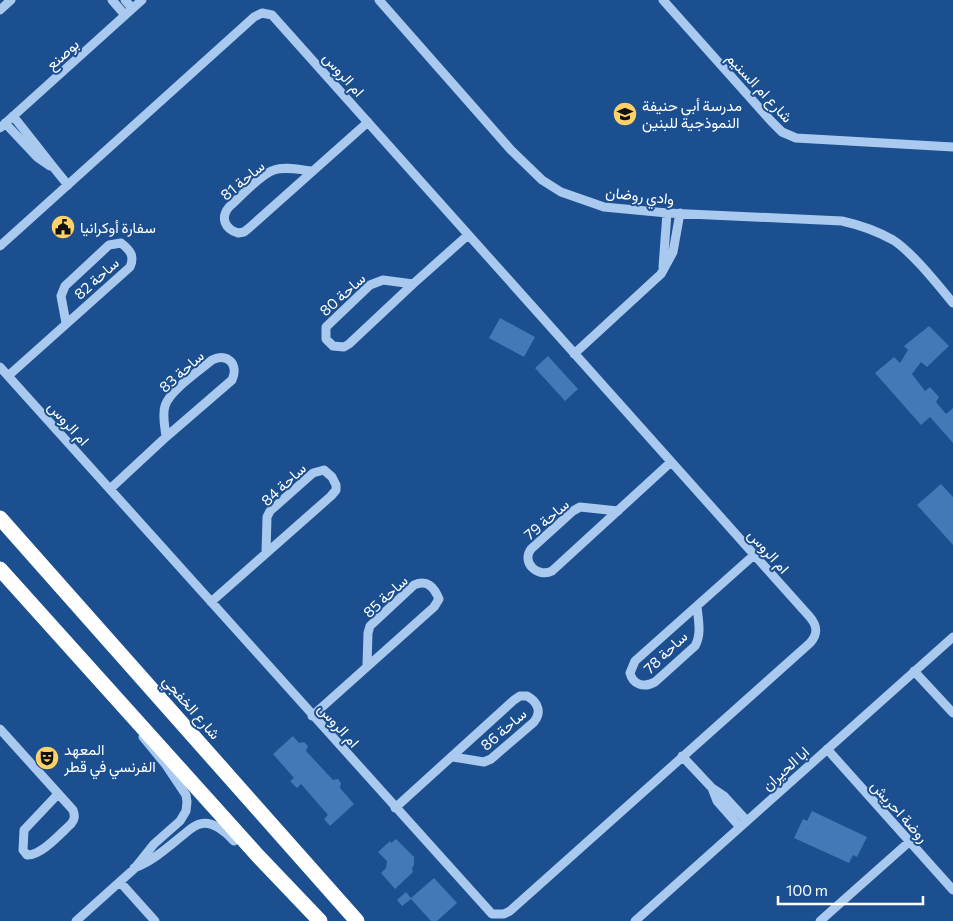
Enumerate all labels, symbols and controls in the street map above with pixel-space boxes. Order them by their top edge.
street label: بوصنع [42,35,84,76]
street label: ام الروس [318,48,368,101]
street label: شارع ام السنيم [721,48,797,128]
place label: مدرسة أبي حنيفة النموذجية للبنين [642,96,742,133]
school or university icon: مدرسة أبي حنيفة النموذجية للبنين [612,101,638,127]
street label: ساحة 81 [216,156,268,204]
street label: وادي روضان [604,182,675,213]
public building icon: سفارة أوكرانيا [50,214,76,240]
place label: سفارة أوكرانيا [80,218,156,237]
street label: ساحة 82 [70,253,122,303]
street label: ساحة 80 [315,269,369,319]
street label: ساحة 83 [155,346,207,396]
street label: ام الروس [43,397,93,450]
street label: ساحة 84 [257,459,309,509]
street label: ساحة 79 [520,495,572,543]
street label: ام الروس [743,525,793,578]
street label: ساحة 85 [359,571,411,621]
street label: ساحة 78 [640,627,691,677]
street label: شارع الخفجي [156,671,225,746]
street label: ام الروس [313,699,363,752]
street label: ساحة 86 [476,704,530,754]
place label: المعهد الفرنسي في قطر [63,740,156,780]
street label: ابا الحيران [758,742,813,795]
theatre icon: المعهد الفرنسي في قطر [34,745,60,771]
street label: روضة احريش [866,776,933,847]
scale bar [778,874,923,906]
text: 100 m [786,881,828,899]

